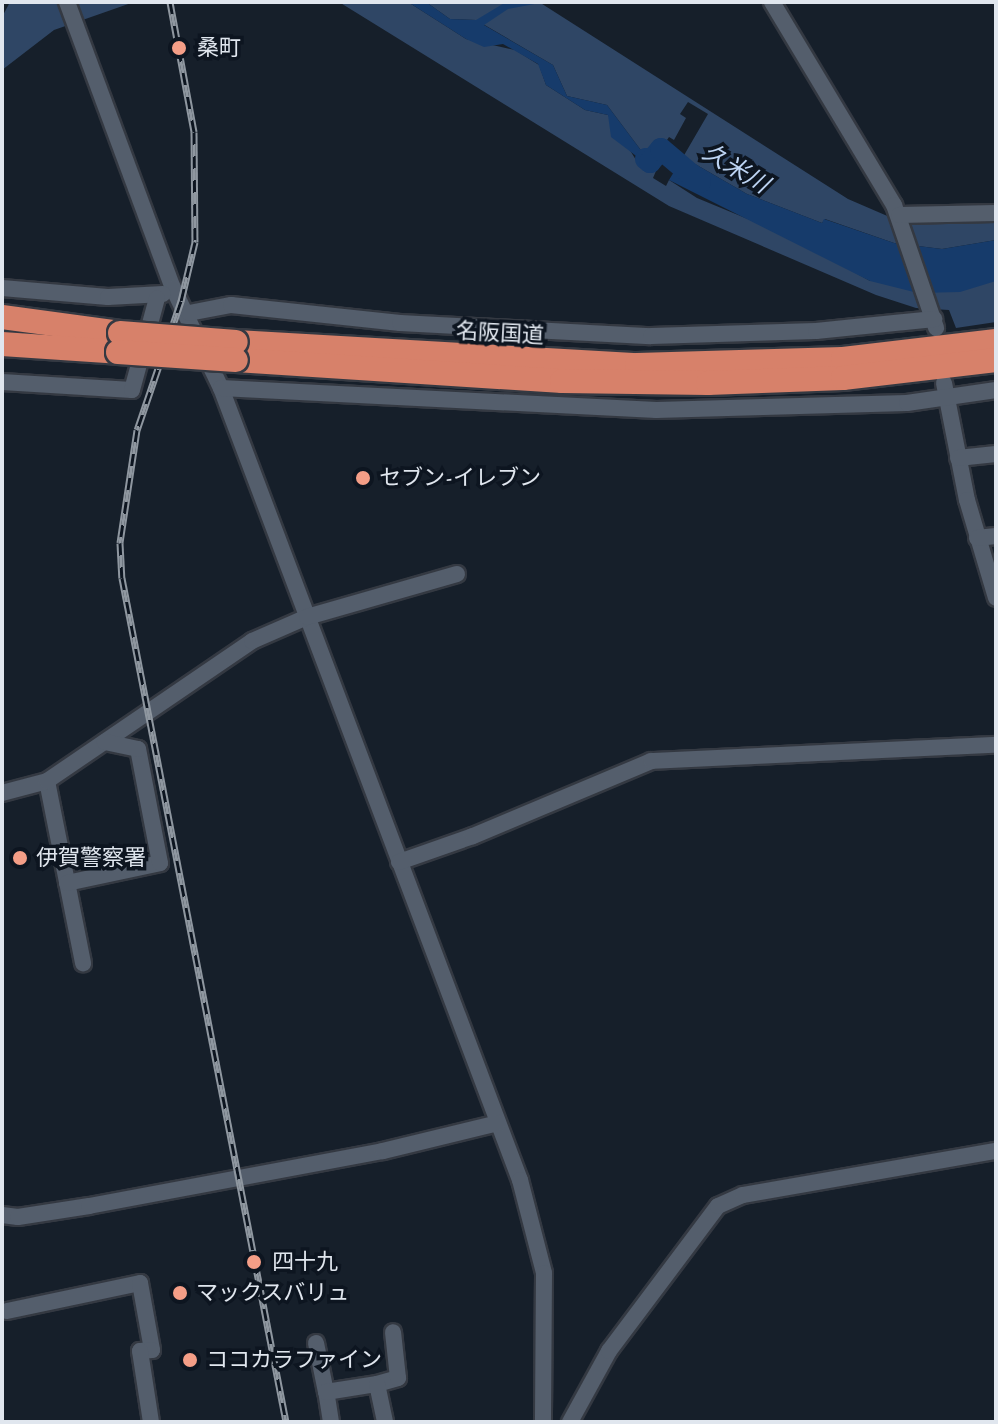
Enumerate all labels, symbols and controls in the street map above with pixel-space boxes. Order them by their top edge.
place label: 桑町 [197,35,241,61]
marker: 桑町 [168,37,190,59]
water label: 久米川 [698,137,774,199]
street label: 名阪国道 [455,318,545,348]
place label: セブン-イレブン [379,465,541,491]
marker: セブン-イレブン [354,469,372,487]
place label: 伊賀警察署 [36,845,146,871]
marker: 伊賀警察署 [11,849,29,867]
place label: 四十九 [272,1249,338,1275]
marker: 四十九 [243,1251,265,1273]
place label: マックスバリュ [196,1280,350,1306]
marker: マックスバリュ [171,1284,189,1302]
place label: ココカラファイン [206,1347,382,1373]
marker: ココカラファイン [181,1351,199,1369]

